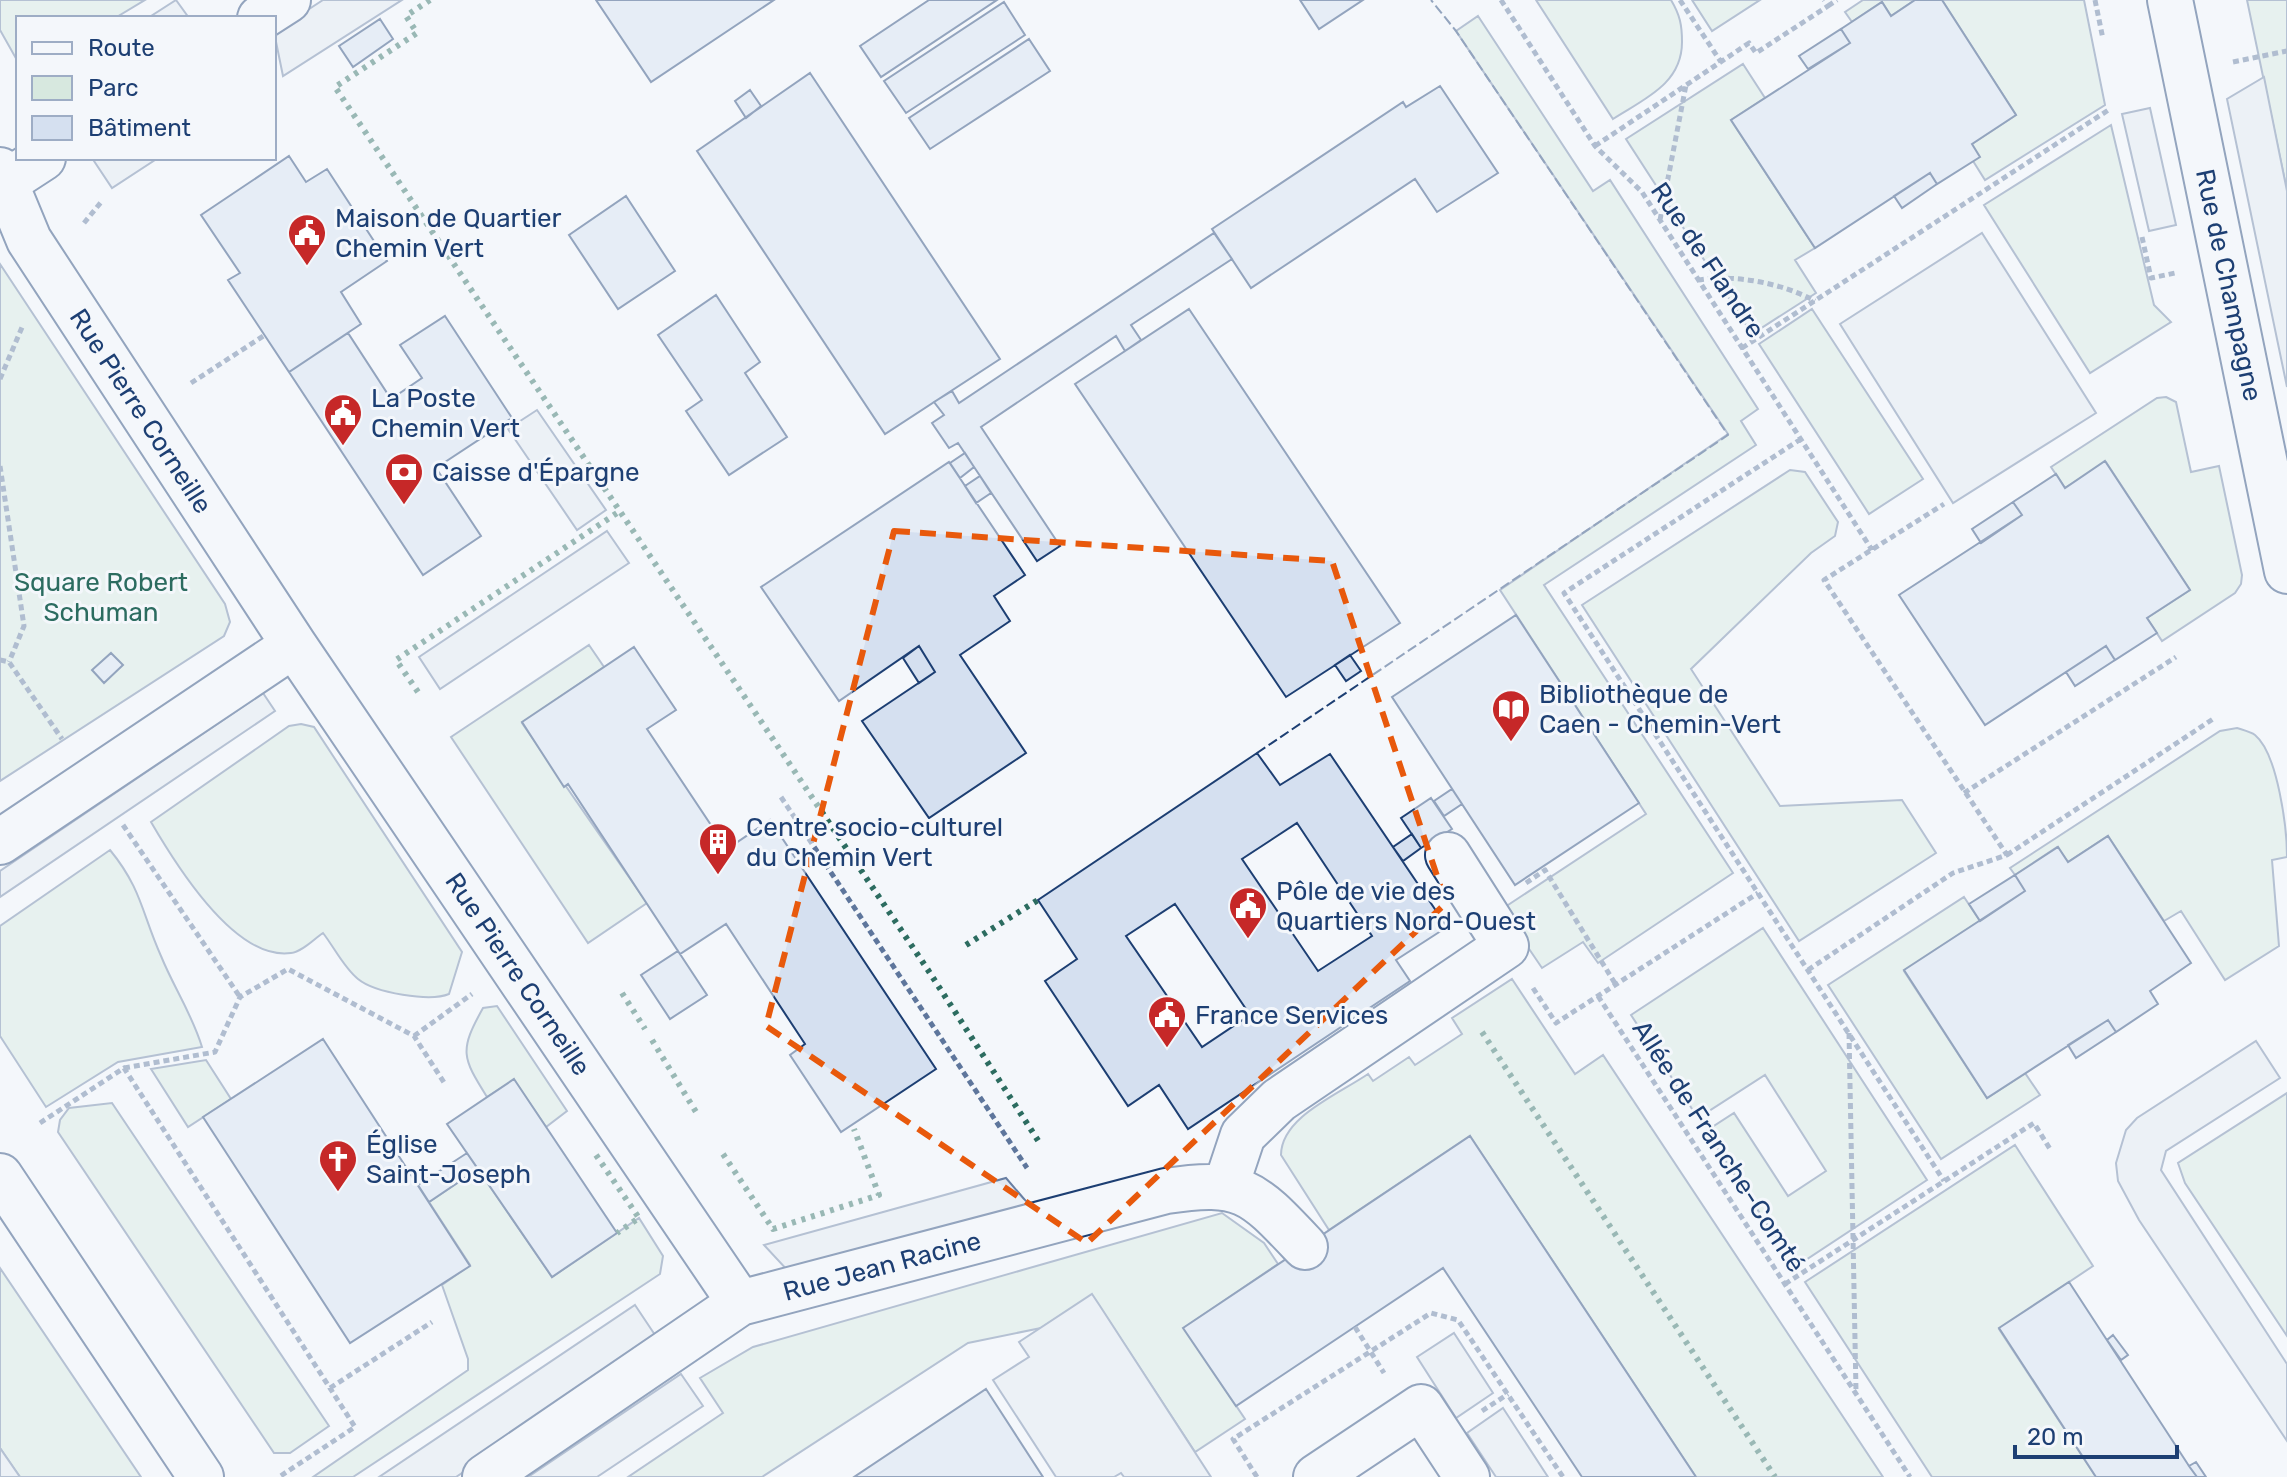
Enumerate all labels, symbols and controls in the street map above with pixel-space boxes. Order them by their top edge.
legend [16,16,276,160]
text: Route [88,34,155,62]
text: Parc [88,74,139,102]
text: Bâtiment [88,114,191,142]
street label: Rue de Champagne [2189,166,2268,404]
street label: Rue de Flandre [1644,176,1771,344]
place label: Maison de Quartier Chemin Vert [335,203,562,264]
public building icon: Maison de Quartier Chemin Vert [286,212,328,267]
street label: Rue Pierre Corneille [63,303,218,519]
place label: La Poste Chemin Vert [371,383,520,444]
public building icon: La Poste Chemin Vert [322,392,364,447]
bank icon: Caisse d'Épargne [383,451,425,506]
place label: Caisse d'Épargne [432,457,640,488]
park label: Square Robert Schuman [14,567,188,628]
place label: Bibliothèque de Caen - Chemin-Vert [1539,679,1781,740]
library icon: Bibliothèque de Caen - Chemin-Vert [1490,688,1532,743]
place label: Centre socio-culturel du Chemin Vert [746,812,1003,873]
building icon: Centre socio-culturel du Chemin Vert [697,821,739,876]
street label: Rue Pierre Corneille [438,867,597,1081]
place label: Pôle de vie des Quartiers Nord-Ouest [1276,876,1536,937]
public building icon: Pôle de vie des Quartiers Nord-Ouest [1227,885,1269,940]
public building icon: France Services [1146,994,1188,1049]
place label: France Services [1195,1000,1388,1031]
street label: Allée de Franche-Comté [1626,1015,1812,1278]
place label: Église Saint-Joseph [366,1129,531,1190]
church icon: Église Saint-Joseph [317,1138,359,1193]
street label: Rue Jean Racine [780,1225,984,1308]
scale bar [2015,1409,2177,1459]
text: 20 m [2027,1423,2084,1451]

